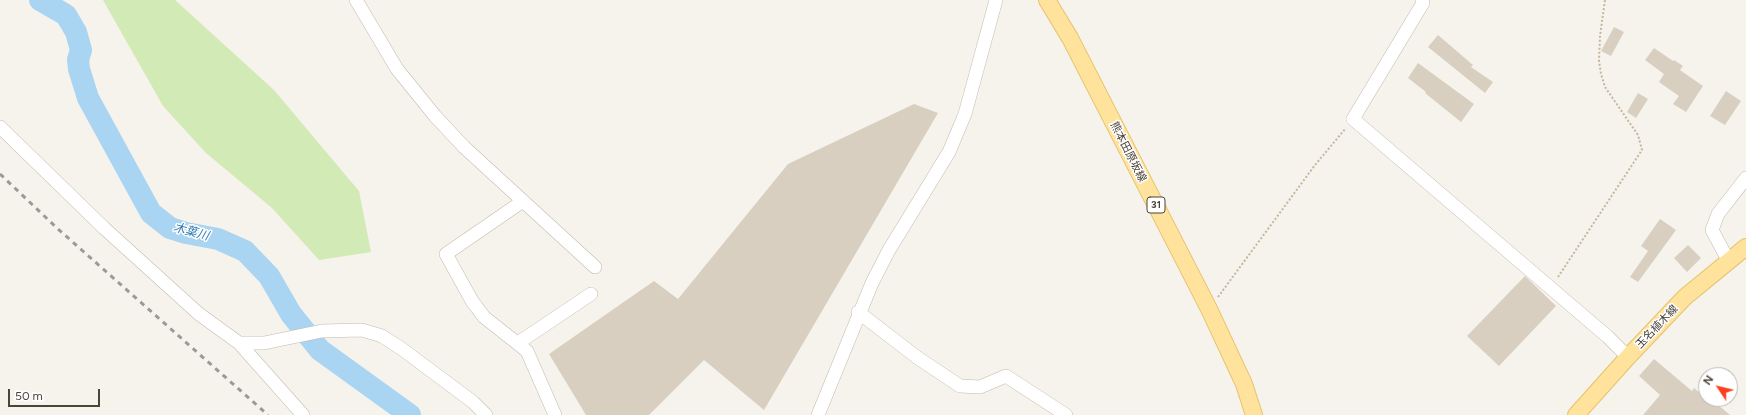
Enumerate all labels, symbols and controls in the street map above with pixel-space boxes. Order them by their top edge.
street label: 熊本田原坂線 [1107,120,1149,184]
road number: 31 [1147,197,1165,213]
water label: 木葉川 [172,220,210,244]
street label: 玉名植木線 [1633,303,1681,351]
north arrow [1698,367,1738,407]
text: N [1701,373,1716,388]
scale bar [10,381,102,407]
text: 50 m [15,389,43,403]

